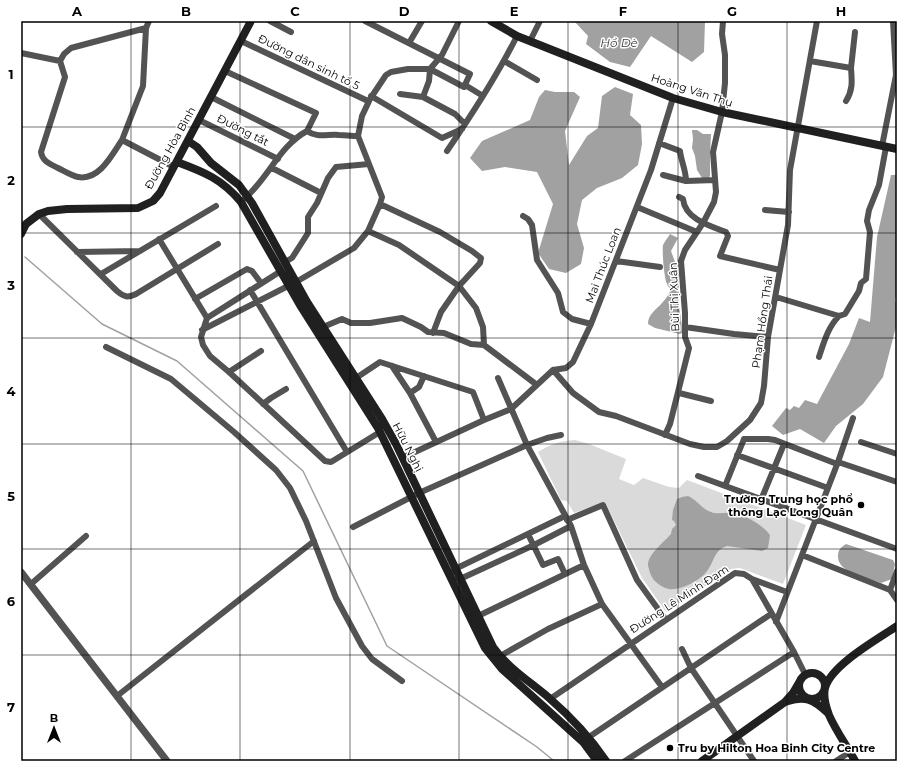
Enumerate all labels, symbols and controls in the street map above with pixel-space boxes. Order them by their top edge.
text: A [71,3,83,19]
text: B [181,3,191,19]
text: C [290,3,300,19]
text: D [399,3,410,19]
text: E [510,3,519,19]
text: F [619,3,627,19]
text: G [727,3,737,19]
text: H [836,3,846,19]
street label: Đường dân sinh tổ 5 [256,31,362,93]
water label: Hồ Dè [600,35,638,50]
text: 1 [8,66,14,82]
street label: Hoàng Văn Thụ [649,70,735,110]
street label: Đường Hòa Bình [141,104,199,192]
street label: Đường tắt [215,111,272,149]
text: 2 [7,172,15,188]
street label: Mai Thúc Loan [582,225,624,305]
street label: Bùi Thị Xuân [666,262,682,332]
street label: Phạm Hồng Thái [749,275,775,369]
text: 3 [6,277,15,293]
text: 4 [7,383,16,399]
street label: Hữu Nghị [390,420,426,474]
text: 5 [7,488,15,504]
place label: Trường Trung học phổ thông Lạc Long Quân [724,492,853,519]
marker: Trường Trung học phổ thông Lạc Long Quân [856,500,866,510]
street label: Đường Lê Minh Đạm [627,562,731,636]
text: 6 [7,593,16,609]
text: 7 [7,699,15,715]
north arrow [34,708,74,748]
text: B [50,711,58,725]
place label: Tru by Hilton Hoa Binh City Centre [678,741,875,755]
marker: Tru by Hilton Hoa Binh City Centre [665,743,675,753]

